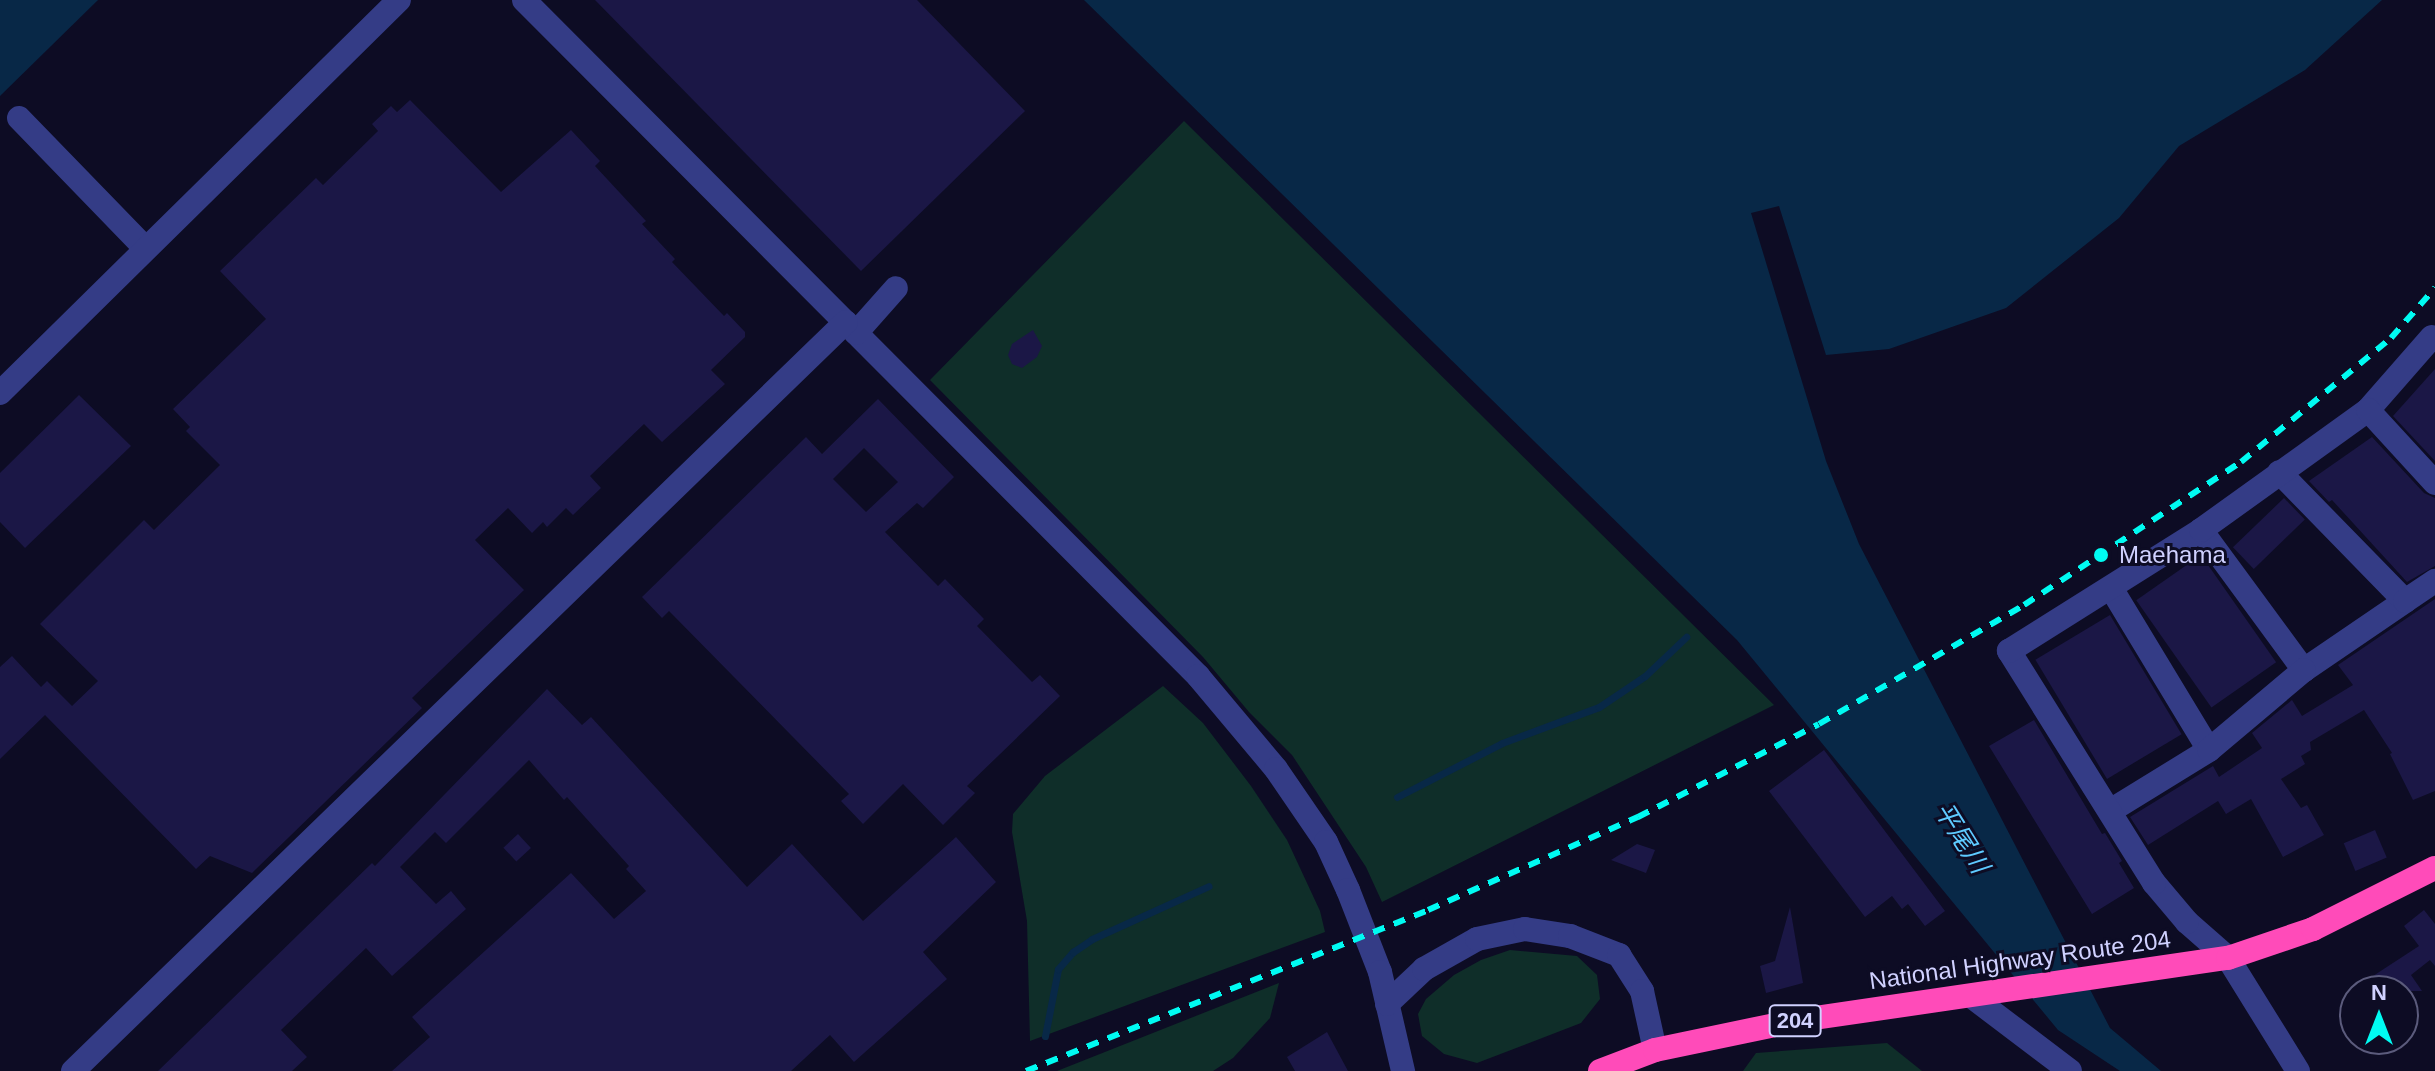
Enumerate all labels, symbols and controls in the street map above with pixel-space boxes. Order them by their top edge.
place label: Maehama [2119,541,2226,569]
marker: Maehama [2090,544,2112,566]
water label: 平尾川 [1927,797,1995,879]
street label: National Highway Route 204 [1867,925,2173,995]
north arrow [2339,975,2419,1055]
text: N [2371,980,2387,1005]
road number: 204 [1767,1003,1823,1039]

